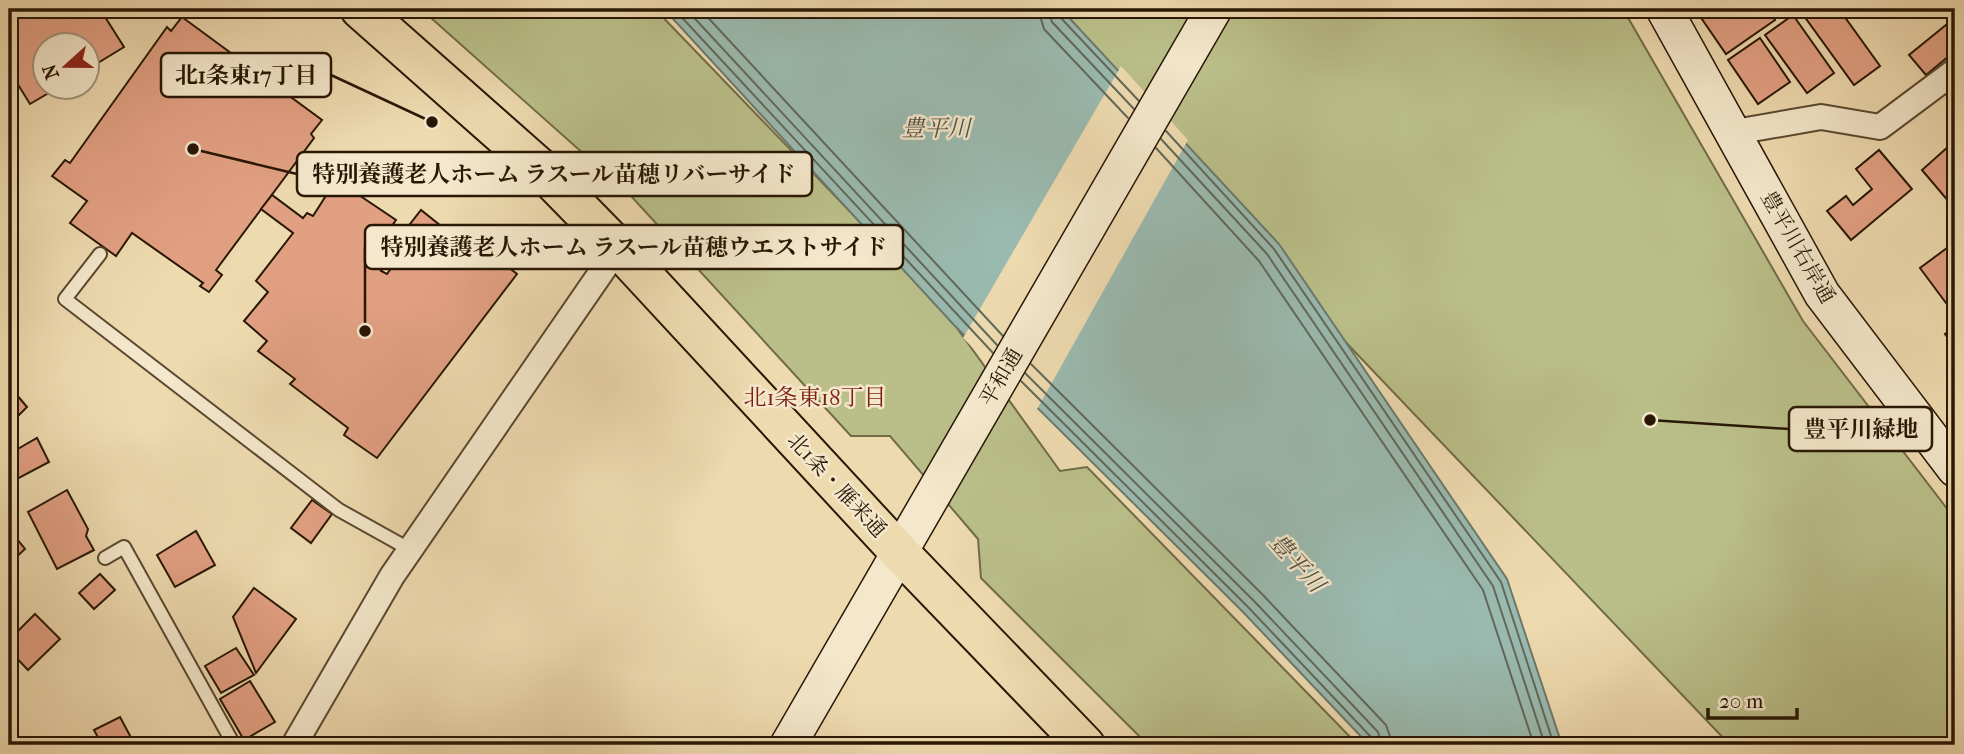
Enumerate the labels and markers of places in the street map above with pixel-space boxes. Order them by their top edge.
callout: 北1条東17丁目 [161,53,331,97]
callout: 特別養護老人ホーム ラスール苗穂リバーサイド [297,152,812,196]
callout: 特別養護老人ホーム ラスール苗穂ウエストサイド [365,225,903,269]
callout: 豊平川緑地 [1789,407,1932,451]

